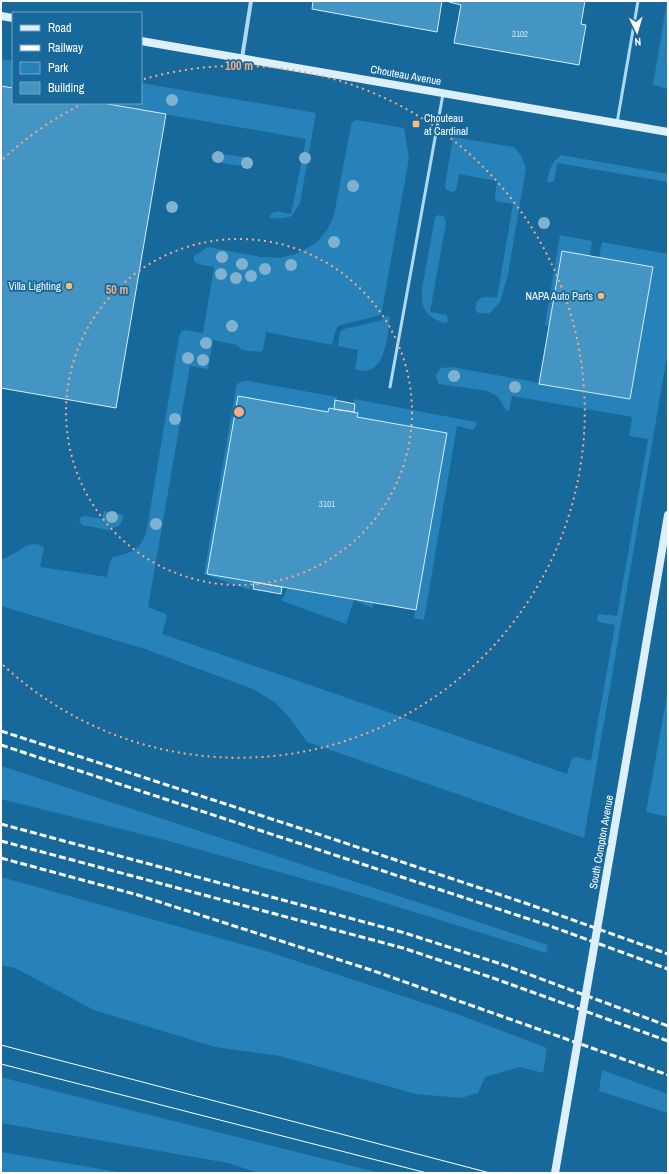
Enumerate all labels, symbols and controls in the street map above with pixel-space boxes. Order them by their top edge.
legend [12,12,142,104]
north arrow [617,12,657,52]
text: Road [48,20,72,36]
house number: 3102 [512,28,528,40]
text: N [634,35,642,49]
text: Railway [48,40,83,56]
text: 100 m [225,58,253,74]
text: Park [48,60,68,76]
street label: Chouteau Avenue [370,62,442,88]
text: Building [48,80,85,96]
place label: Chouteau at Cardinal [424,111,468,138]
marker: Chouteau at Cardinal [411,119,421,129]
place label: Villa Lighting [8,279,61,293]
marker: Villa Lighting [64,281,74,291]
text: 50 m [106,282,128,298]
place label: NAPA Auto Parts [525,289,593,303]
marker: NAPA Auto Parts [596,291,606,301]
centre of rings [232,405,246,419]
house number: 3101 [319,498,335,510]
street label: South Compton Avenue [586,794,616,890]

